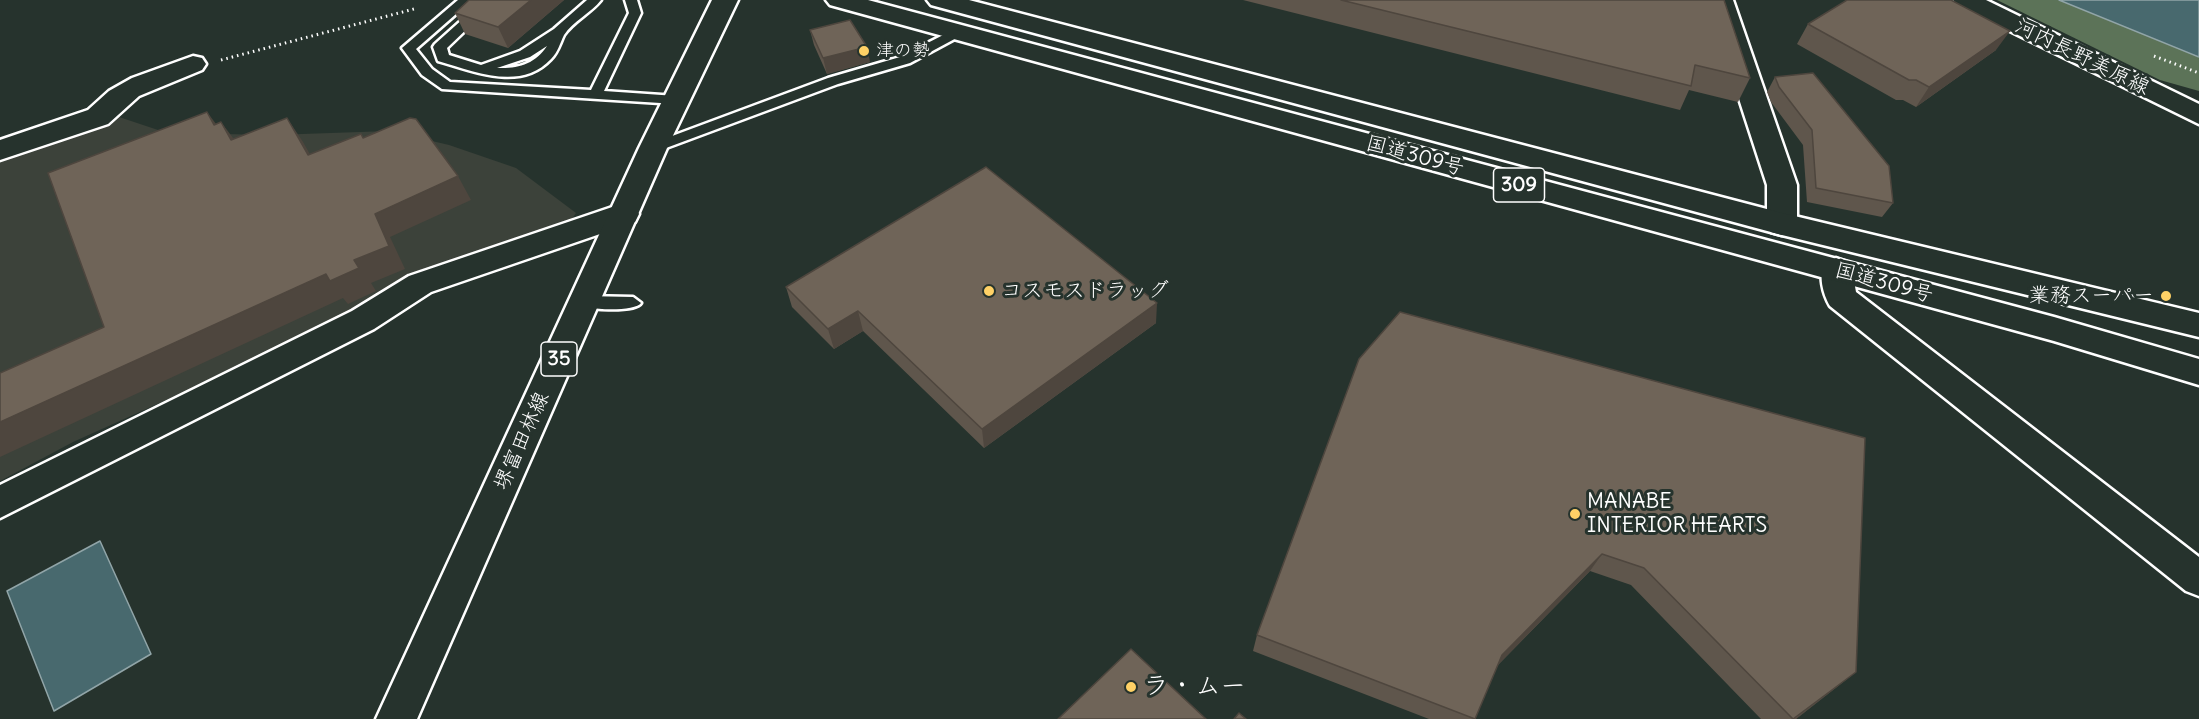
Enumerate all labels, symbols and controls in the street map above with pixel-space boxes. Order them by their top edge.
street label: 河内長野美原線 [2010,13,2154,101]
place label: 津の勢 [876,40,930,62]
marker: 津の勢 [857,44,871,58]
street label: 国道309号 [1363,131,1467,181]
road number: 309 [1494,168,1544,202]
street label: 国道309号 [1832,258,1936,308]
place label: コスモスドラッグ [1001,278,1169,304]
place label: 業務スーパー [2029,283,2154,309]
marker: コスモスドラッグ [982,284,996,298]
marker: 業務スーパー [2159,289,2173,303]
road number: 35 [541,342,577,376]
street label: 堺富田林線 [489,388,555,494]
place label: MANABE INTERIOR HEARTS [1587,489,1767,539]
marker: MANABE INTERIOR HEARTS [1568,507,1582,521]
place label: ラ・ムー [1143,671,1246,703]
marker: ラ・ムー [1124,680,1138,694]

